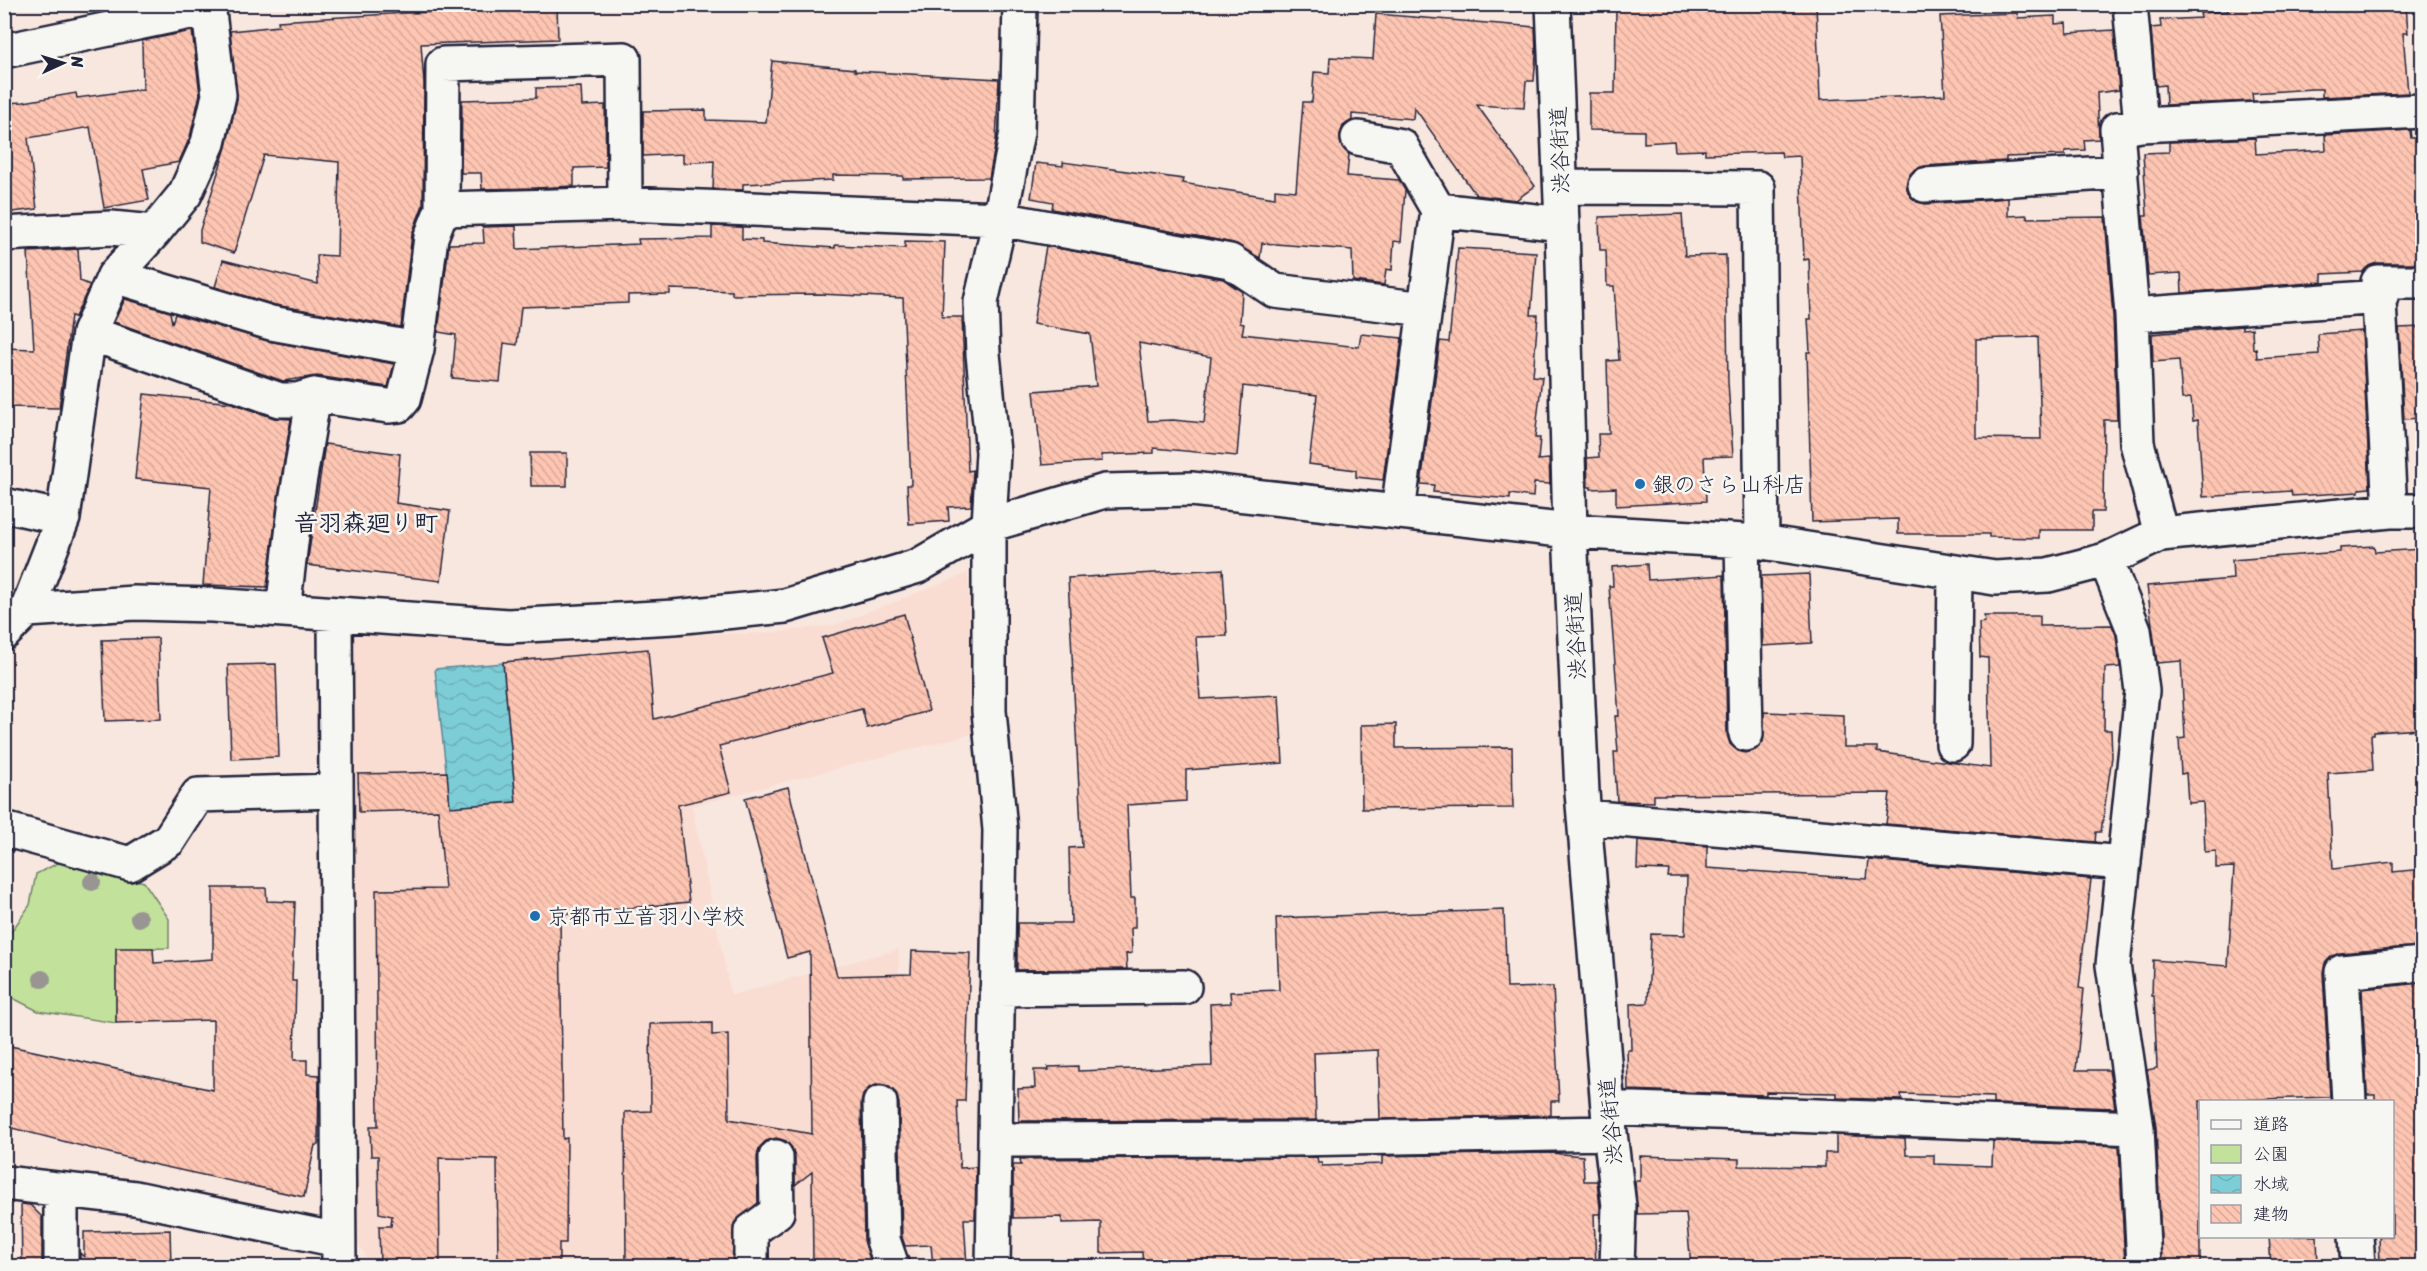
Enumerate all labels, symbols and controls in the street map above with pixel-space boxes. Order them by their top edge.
north arrow [33,33,93,93]
text: N [63,54,92,69]
street label: 渋谷街道 [1538,105,1581,195]
place label: 銀のさら山科店 [1652,465,1806,504]
marker: 銀のさら山科店 [1633,477,1647,491]
district label: 音羽森廻り町 [294,502,438,544]
street label: 渋谷街道 [1554,591,1597,681]
place label: 京都市立音羽小学校 [547,897,745,936]
marker: 京都市立音羽小学校 [528,909,542,923]
street label: 渋谷街道 [1587,1075,1634,1166]
legend [2199,1100,2394,1238]
text: 道路 [2253,1108,2289,1140]
text: 公園 [2253,1138,2289,1170]
text: 水域 [2253,1168,2289,1200]
text: 建物 [2253,1198,2289,1230]

